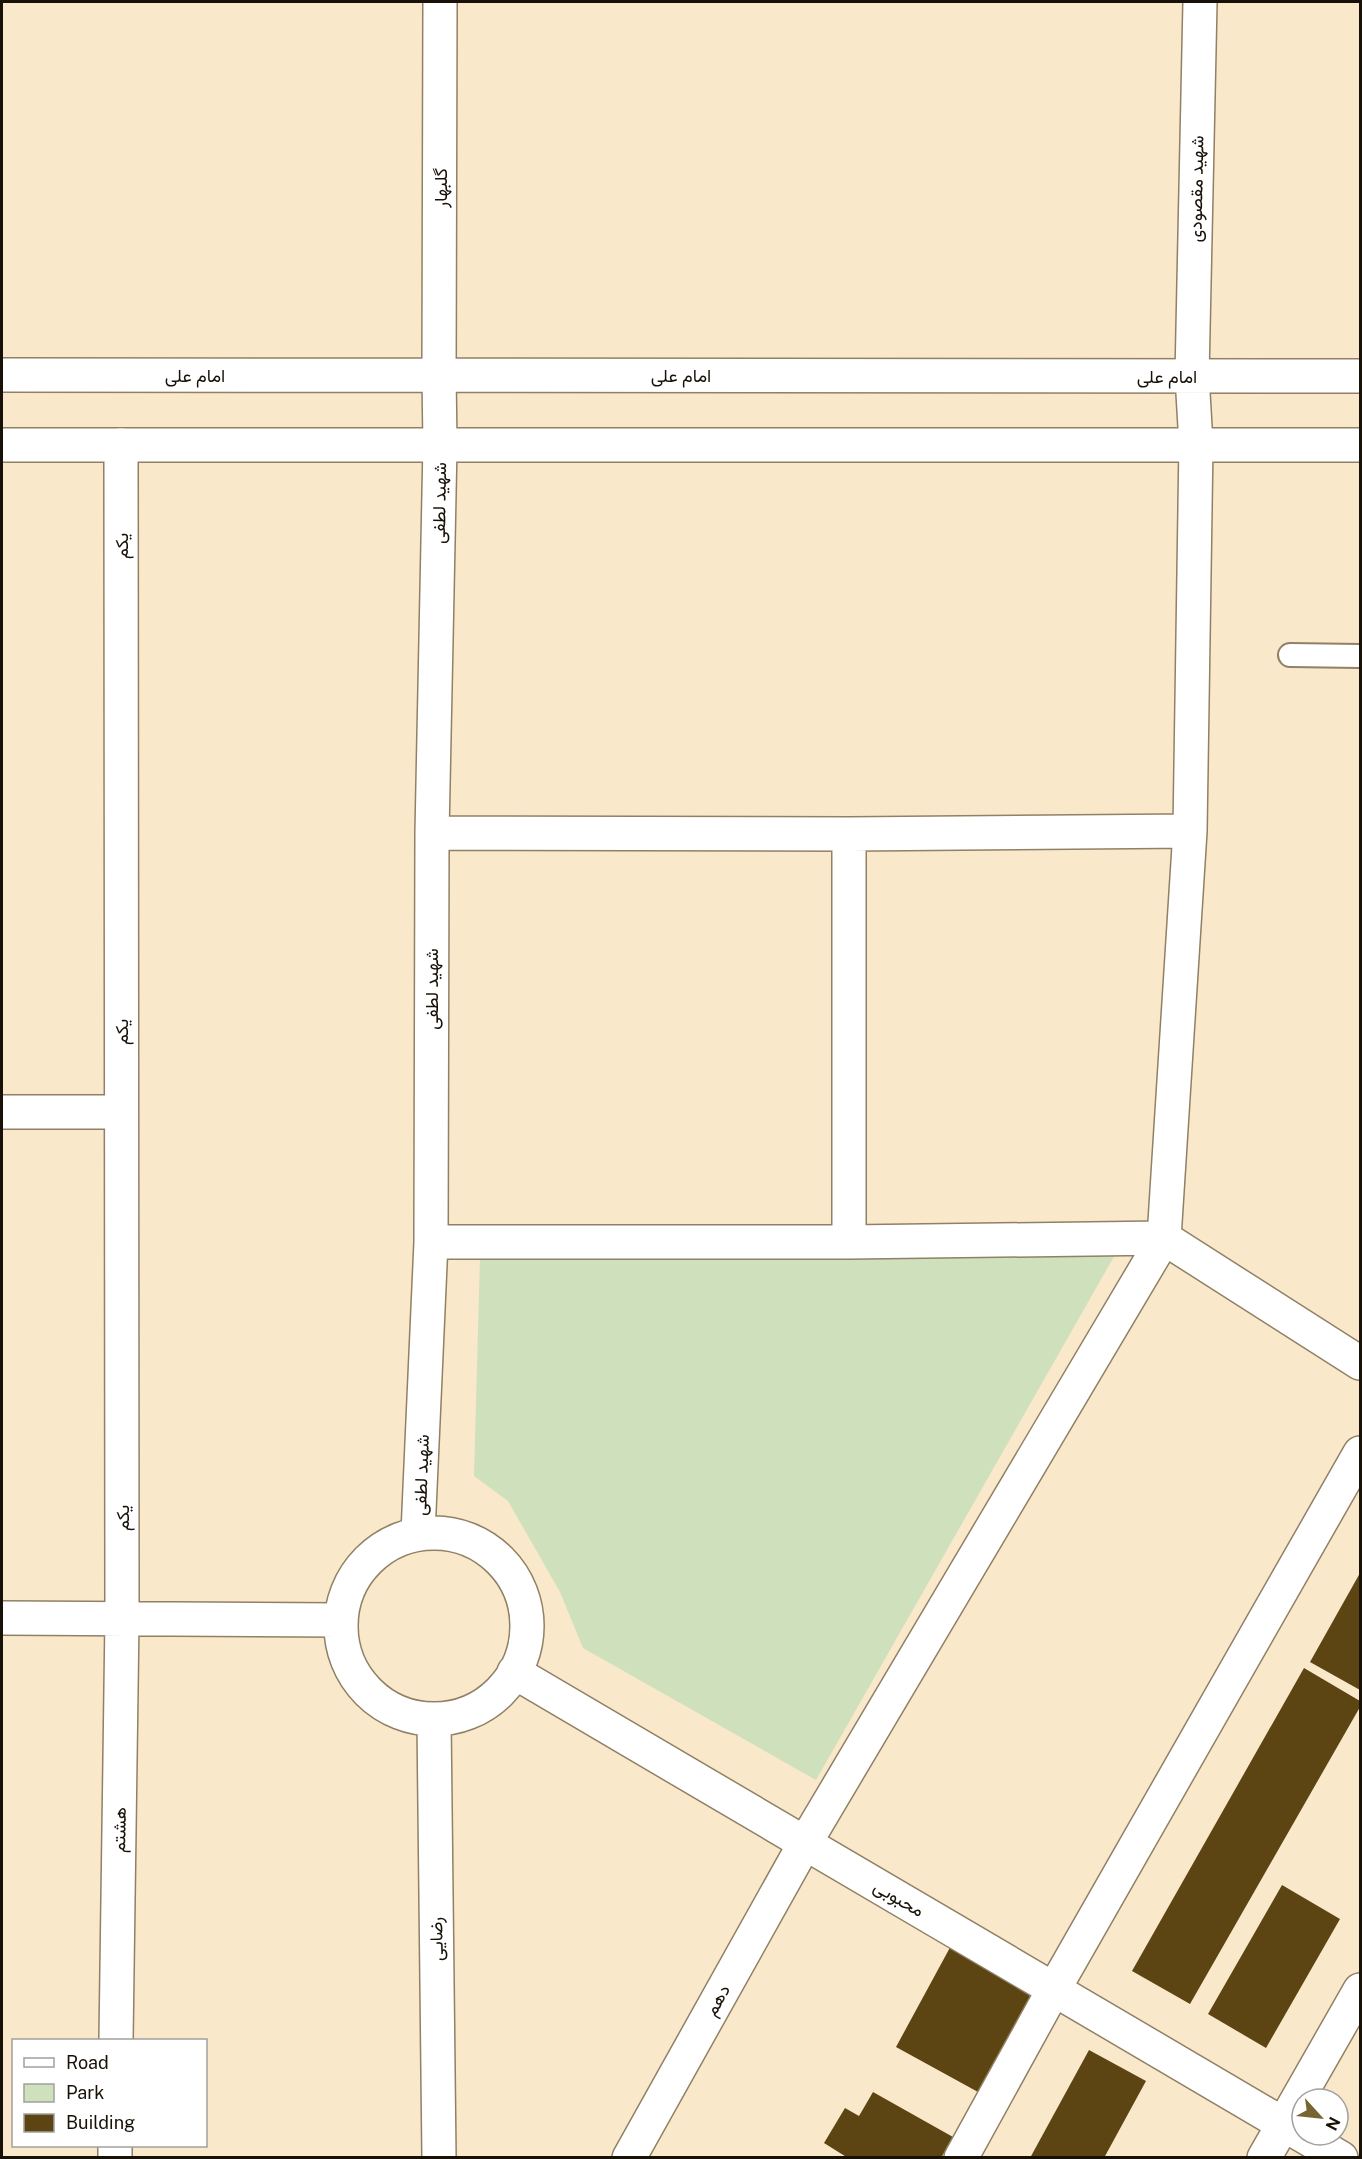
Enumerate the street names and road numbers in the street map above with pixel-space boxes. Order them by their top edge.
street label: شهید مقصودی [1185,135,1208,243]
street label: گلبهار [430,168,452,209]
street label: امام علی [165,365,225,388]
street label: امام علی [651,365,711,388]
street label: امام علی [1137,366,1197,389]
street label: شهید لطفی [428,462,451,544]
street label: یکم [111,533,134,559]
street label: شهید لطفی [421,948,443,1030]
street label: یکم [111,1019,134,1045]
street label: شهید لطفی [409,1434,434,1516]
street label: یکم [112,1505,135,1531]
street label: هشتم [108,1807,132,1853]
street label: محبوبی [870,1875,928,1922]
street label: رضایی [425,1917,448,1961]
street label: دهم [700,1981,736,2020]

